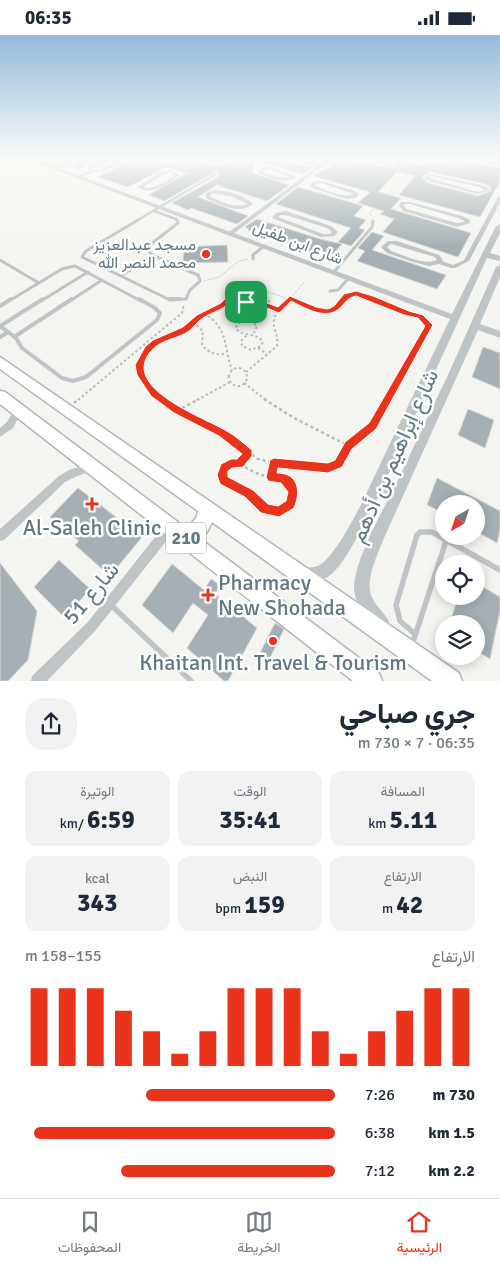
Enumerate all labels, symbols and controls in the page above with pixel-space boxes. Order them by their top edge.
text: 06:35 [25,6,72,30]
street label: شارع ابن طفيل [250,217,346,270]
place label: مسجد عبدالعزيز محمد النصر الله [92,235,196,273]
marker: مسجد عبدالعزيز محمد النصر الله [200,248,212,260]
pin [225,281,267,323]
icon: arrive [232,288,260,316]
street label: شارع إبراهيم بن أدهم [344,365,445,547]
north arrow [435,495,485,545]
map controls [435,495,485,665]
marker: Al-Saleh Clinic [85,497,99,511]
place label: Al-Saleh Clinic [23,514,161,541]
road number: 210 [166,523,206,553]
button: locate [435,555,485,605]
street label: 51 شارع [57,556,126,630]
place label: Pharmacy New Shohada [218,569,346,621]
marker: Pharmacy New Shohada [202,589,214,601]
button: layers [435,615,485,665]
marker: Khaitan Int. Travel & Tourism [267,635,279,647]
place label: Khaitan Int. Travel & Tourism [139,649,407,676]
text: جري صباحي [339,697,475,731]
button: share [25,698,77,750]
text: 06:35 · 7 × 730 m [358,733,475,753]
text: الوتيرة [80,783,114,800]
text: الوقت [234,783,266,800]
text: المسافة [380,783,425,800]
text: 6:59 [87,804,135,835]
text: 35:41 [219,804,281,835]
text: 5.11 [389,804,437,835]
text: /km [60,815,87,832]
text: km [368,815,389,832]
text: النبض [233,868,267,885]
text: الارتفاع [384,868,422,885]
text: kcal [85,870,110,887]
text: 343 [77,887,118,918]
text: 159 [244,889,285,920]
text: 42 [396,889,423,920]
text: bpm [215,900,244,917]
text: m [382,900,396,917]
text: 155–158 m [25,946,102,966]
text: الارتفاع [432,947,475,967]
text: 7:26 [365,1085,395,1105]
text: 730 m [433,1085,475,1105]
text: 6:38 [365,1123,395,1143]
text: 1.5 km [428,1123,475,1143]
text: 7:12 [365,1161,395,1181]
text: 2.2 km [428,1161,475,1181]
tab: المحفوظات [58,1208,121,1260]
tab: الخريطة [237,1208,281,1260]
tab: الرئيسية [397,1208,442,1260]

